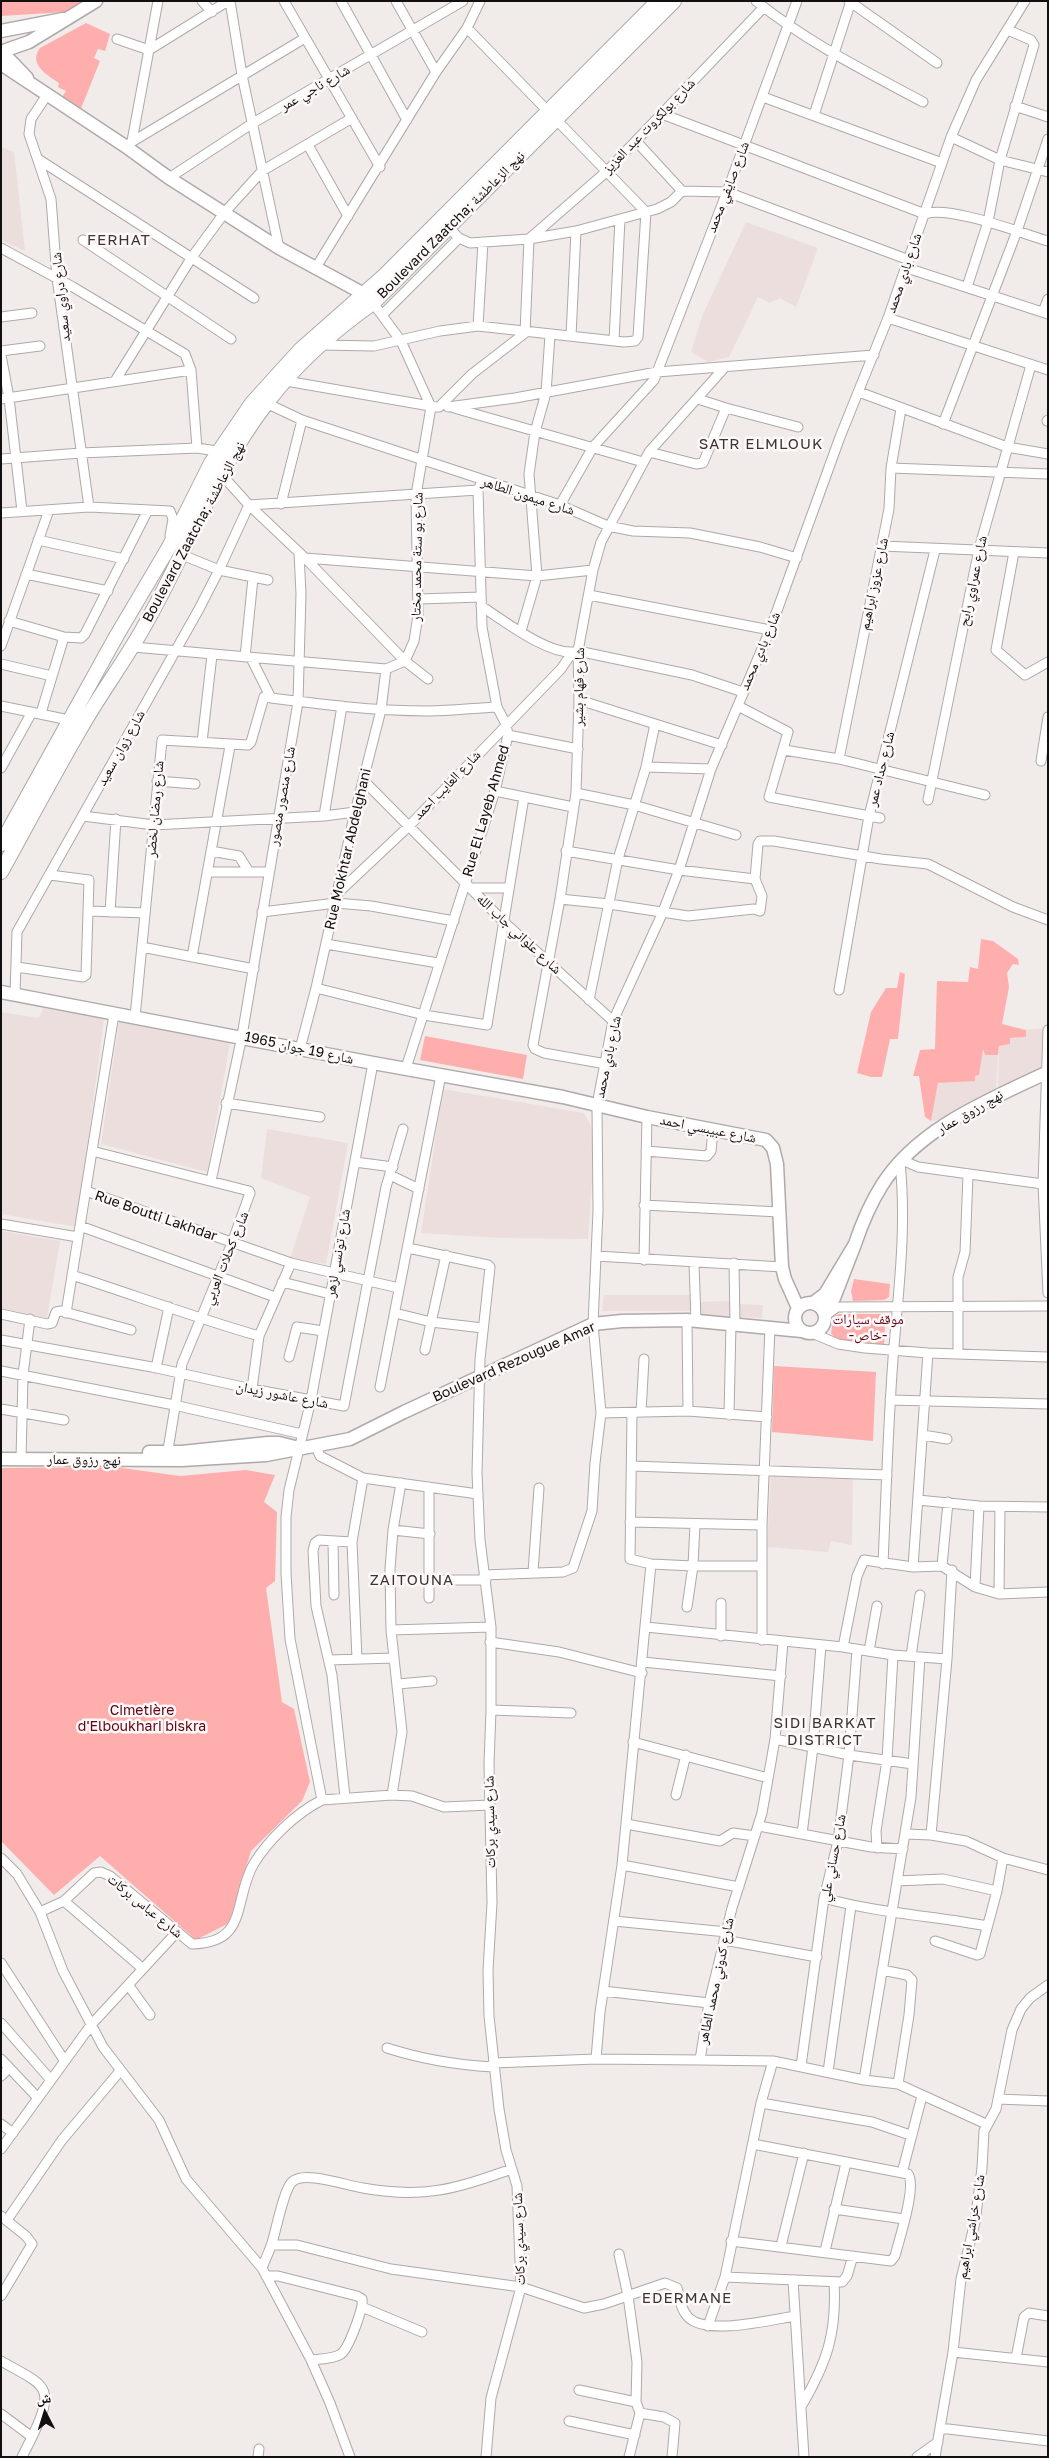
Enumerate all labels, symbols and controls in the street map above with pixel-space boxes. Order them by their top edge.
street label: شارع ناجي عمر [277,61,353,115]
street label: شارع بولكروت عبد العزيز [599,75,699,177]
street label: شارع صايفي محمد [703,139,753,235]
street label: Boulevard Zaatcha; نهج الزعاطشة [374,148,528,302]
district label: FERHAT [86,231,152,249]
street label: شارع بادي محمد [882,231,926,315]
street label: شارع دراوي سعيد [48,251,74,343]
district label: SATR ELMLOUK [697,435,825,453]
street label: Boulevard Zaatcha; نهج الزعاطشة [139,439,249,625]
street label: شارع ميمون الطاهر [479,473,577,519]
street label: شارع بو ستة محمد مختار [407,492,427,622]
street label: شارع عمراوي رابح [955,534,991,628]
street label: شارع عزوز ابراهيم [856,536,892,632]
street label: شارع بادي محمد [736,609,784,693]
street label: شارع فهام بشير [570,647,588,727]
street label: شارع زوان سعيد [93,707,149,789]
street label: شارع حداد عمر [864,730,898,808]
street label: Rue El Layeb Ahmed [459,743,513,879]
street label: شارع منصور منصور [265,745,299,847]
street label: شارع العايب احمد [410,747,484,823]
street label: شارع رمضان لخضر [142,760,168,858]
street label: Rue Mokhtar Abdelghani [321,767,375,931]
street label: شارع علواني جاب الله [473,890,565,978]
street label: شارع بادي محمد [591,1014,625,1100]
street label: شارع 19 جوان 1965 [243,1028,355,1068]
street label: نهج رزوق عمار [934,1086,1006,1138]
street label: شارع عبيبسي احمد [659,1111,757,1147]
street label: Rue Boutti Lakhdar [93,1187,219,1245]
street label: شارع تونسي لزهر [322,1208,354,1298]
street label: شارع كحلات العربي [200,1209,252,1307]
park label: موقف سيارات -خاص- [832,1312,904,1344]
street label: Boulevard Rezougue Amar [430,1318,598,1406]
street label: شارع عاشور زيدان [234,1378,330,1412]
street label: نهج رزوق عمار [47,1451,121,1469]
district label: ZAITOUNA [369,1571,455,1589]
park label: Cimetière d'Elboukhari biskra [78,1703,206,1735]
district label: SIDI BARKAT DISTRICT [772,1714,878,1749]
street label: شارع سيدي بركات [481,1775,499,1869]
street label: شارع حساني علي [816,1813,850,1903]
street label: شارع عباس بركات [104,1870,186,1942]
street label: شارع كدوني محمد الطاهر [694,1916,738,2046]
street label: شارع خراشي ابراهيم [954,2173,988,2281]
street label: شارع سيدي بركات [509,2192,529,2286]
district label: EDERMANE [641,2289,733,2307]
north arrow [20,2388,70,2438]
text: ش [35,2388,52,2407]

